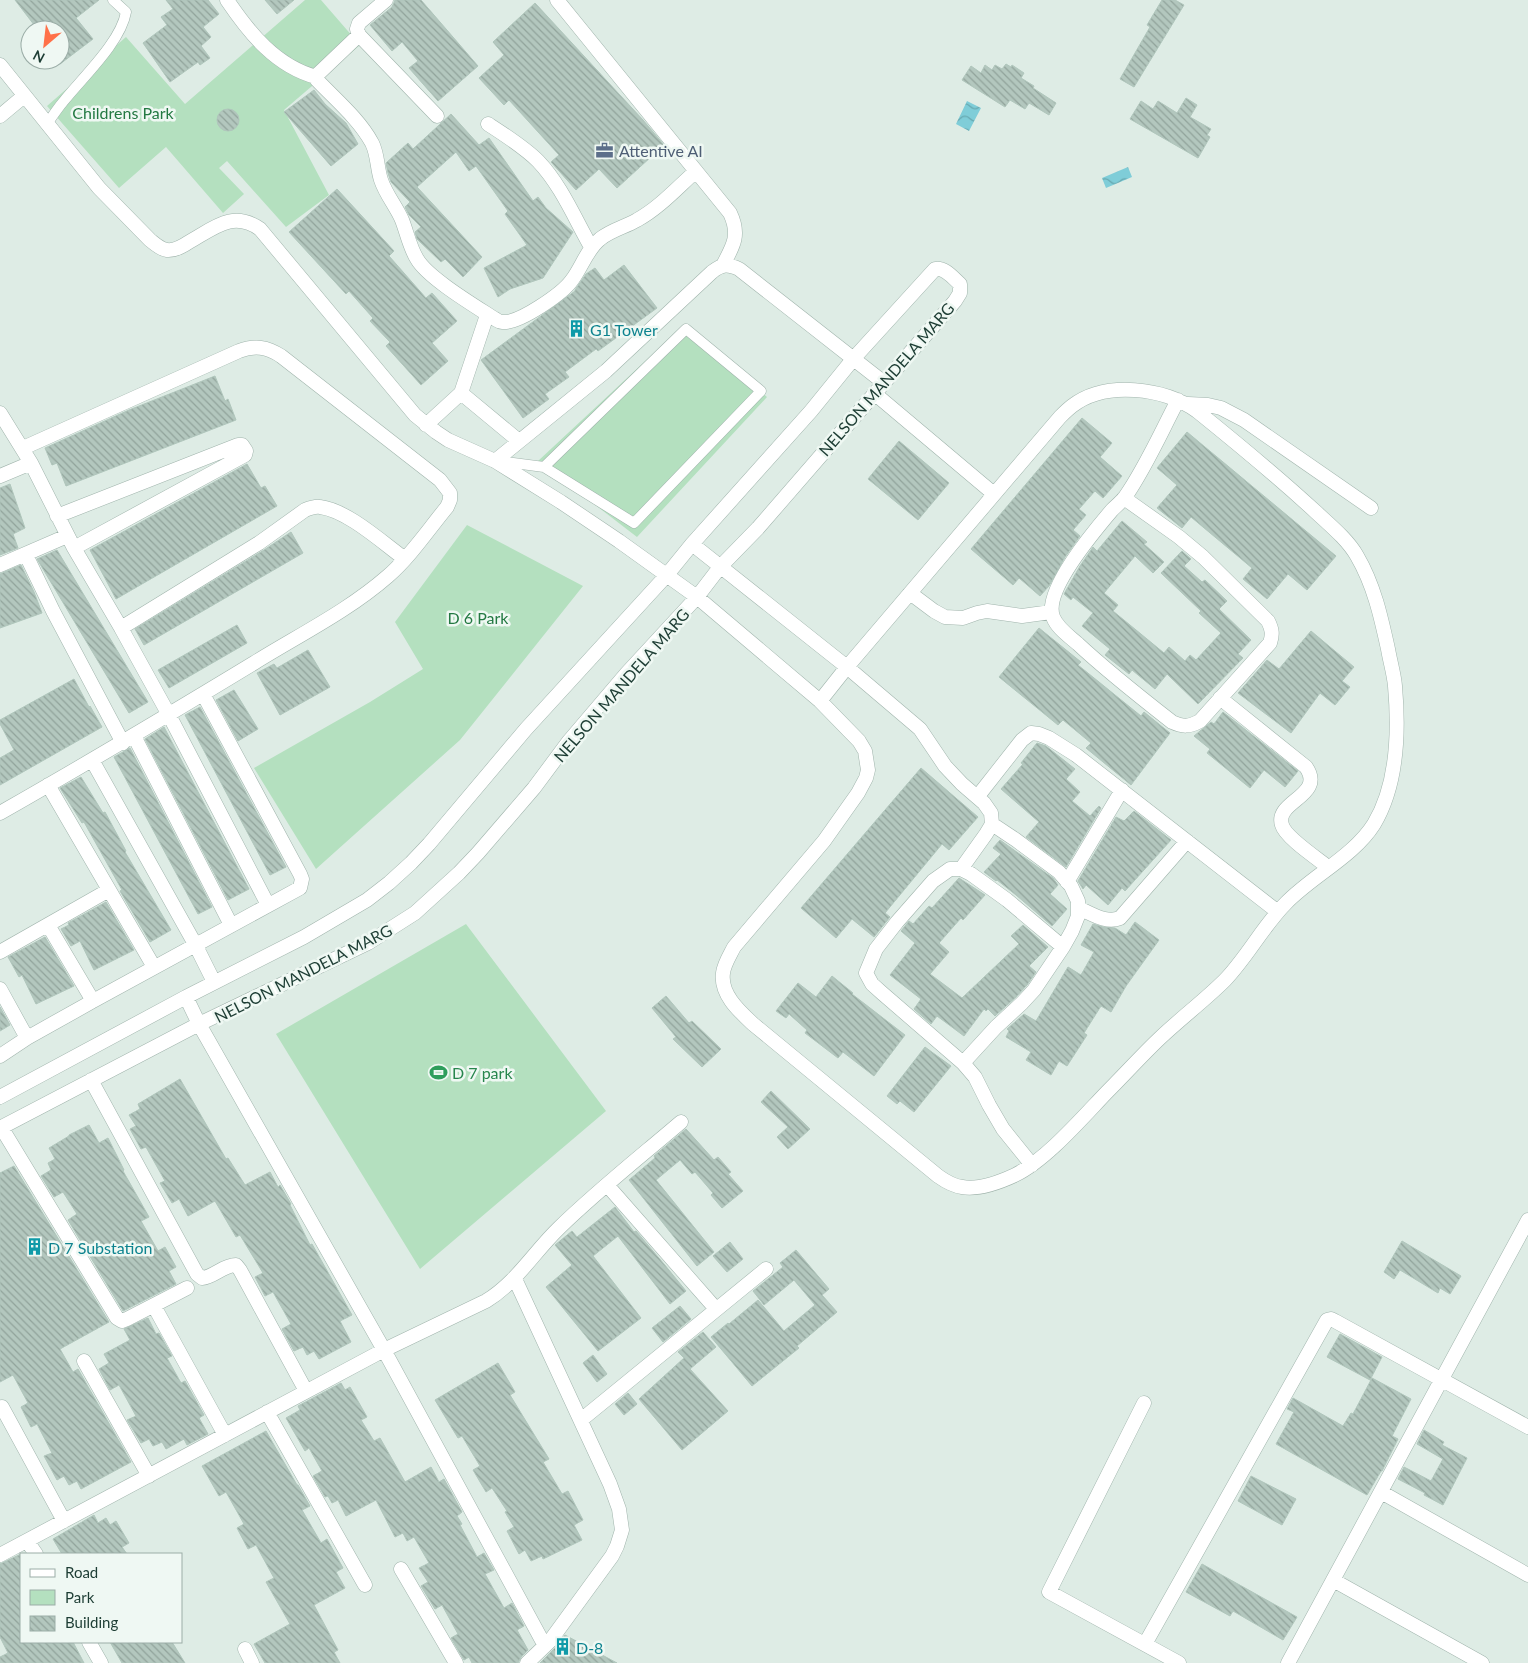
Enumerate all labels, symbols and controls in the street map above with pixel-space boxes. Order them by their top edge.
north arrow [20,20,70,70]
text: N [30,47,47,67]
park label: Childrens Park [72,103,175,122]
office icon: Attentive AI [595,140,615,160]
place label: Attentive AI [619,141,703,160]
street label: NELSON MANDELA MARG [814,299,958,459]
building icon: G1 Tower [566,319,586,339]
place label: G1 Tower [590,320,658,339]
street label: NELSON MANDELA MARG [549,605,693,765]
park label: D 6 Park [448,608,509,627]
street label: NELSON MANDELA MARG [211,920,395,1026]
sports icon: D 7 park [428,1062,448,1082]
place label: D 7 park [452,1063,513,1082]
building icon: D 7 Substation [24,1237,44,1257]
place label: D 7 Substation [48,1238,152,1257]
legend [20,1553,182,1643]
text: Road [65,1563,98,1581]
text: Park [65,1588,95,1606]
text: Building [65,1613,118,1631]
building icon: D-8 [552,1637,572,1657]
place label: D-8 [576,1638,603,1657]

